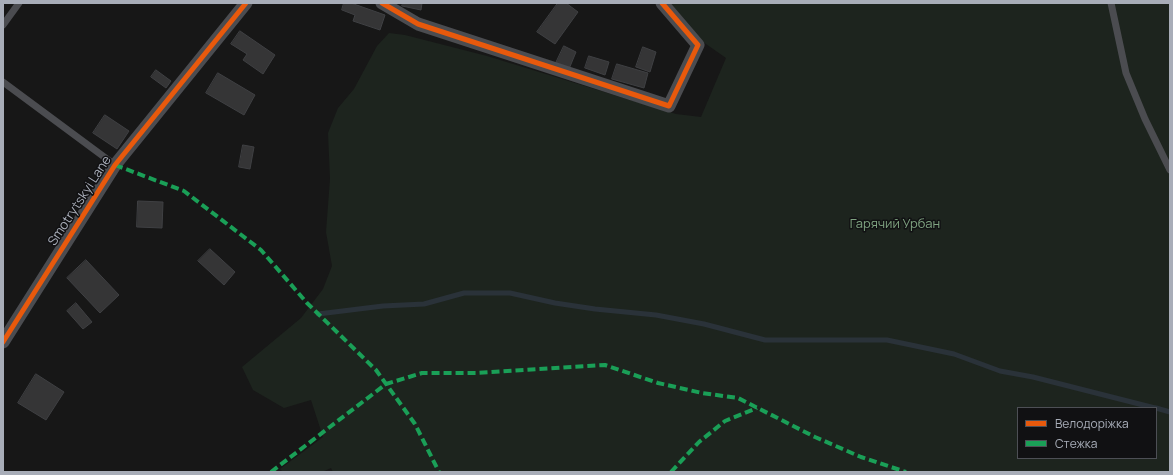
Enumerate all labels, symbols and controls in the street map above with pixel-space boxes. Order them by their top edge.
street label: Smotrytskyi Lane [45,153,115,249]
park label: Гарячий Урбан [850,216,940,232]
legend [1017,407,1157,459]
text: Велодоріжка [1055,415,1129,432]
text: Стежка [1055,435,1097,452]

